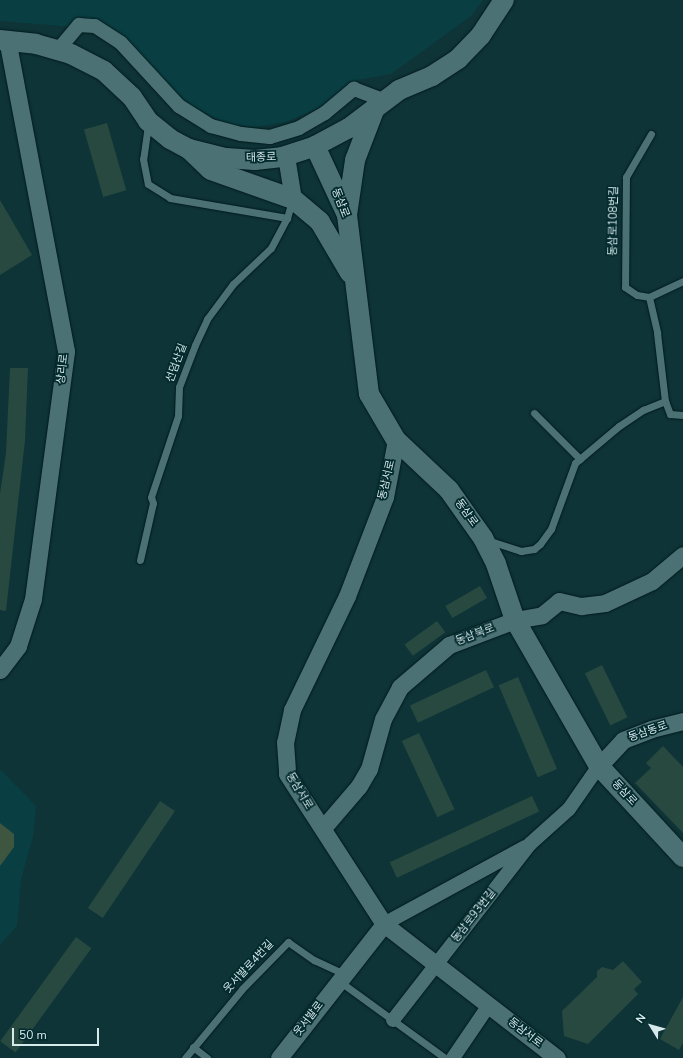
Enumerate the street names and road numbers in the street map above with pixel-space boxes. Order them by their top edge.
street label: 태종로 [246,151,276,165]
street label: 동삼로 [328,186,352,220]
street label: 동삼로108번길 [607,186,621,256]
street label: 선덤산길 [164,342,190,384]
street label: 상리로 [55,353,71,385]
street label: 동삼서로 [376,459,398,501]
street label: 동삼로 [452,497,480,529]
street label: 동삼북로 [454,622,496,648]
street label: 동삼동로 [627,719,669,745]
street label: 동삼서로 [283,770,315,812]
street label: 동삼로 [609,777,639,809]
street label: 동삼로93번길 [449,887,499,945]
street label: 웃서발로4번길 [221,938,277,996]
street label: 웃서발로 [291,999,327,1039]
street label: 동삼서로 [505,1015,545,1051]

